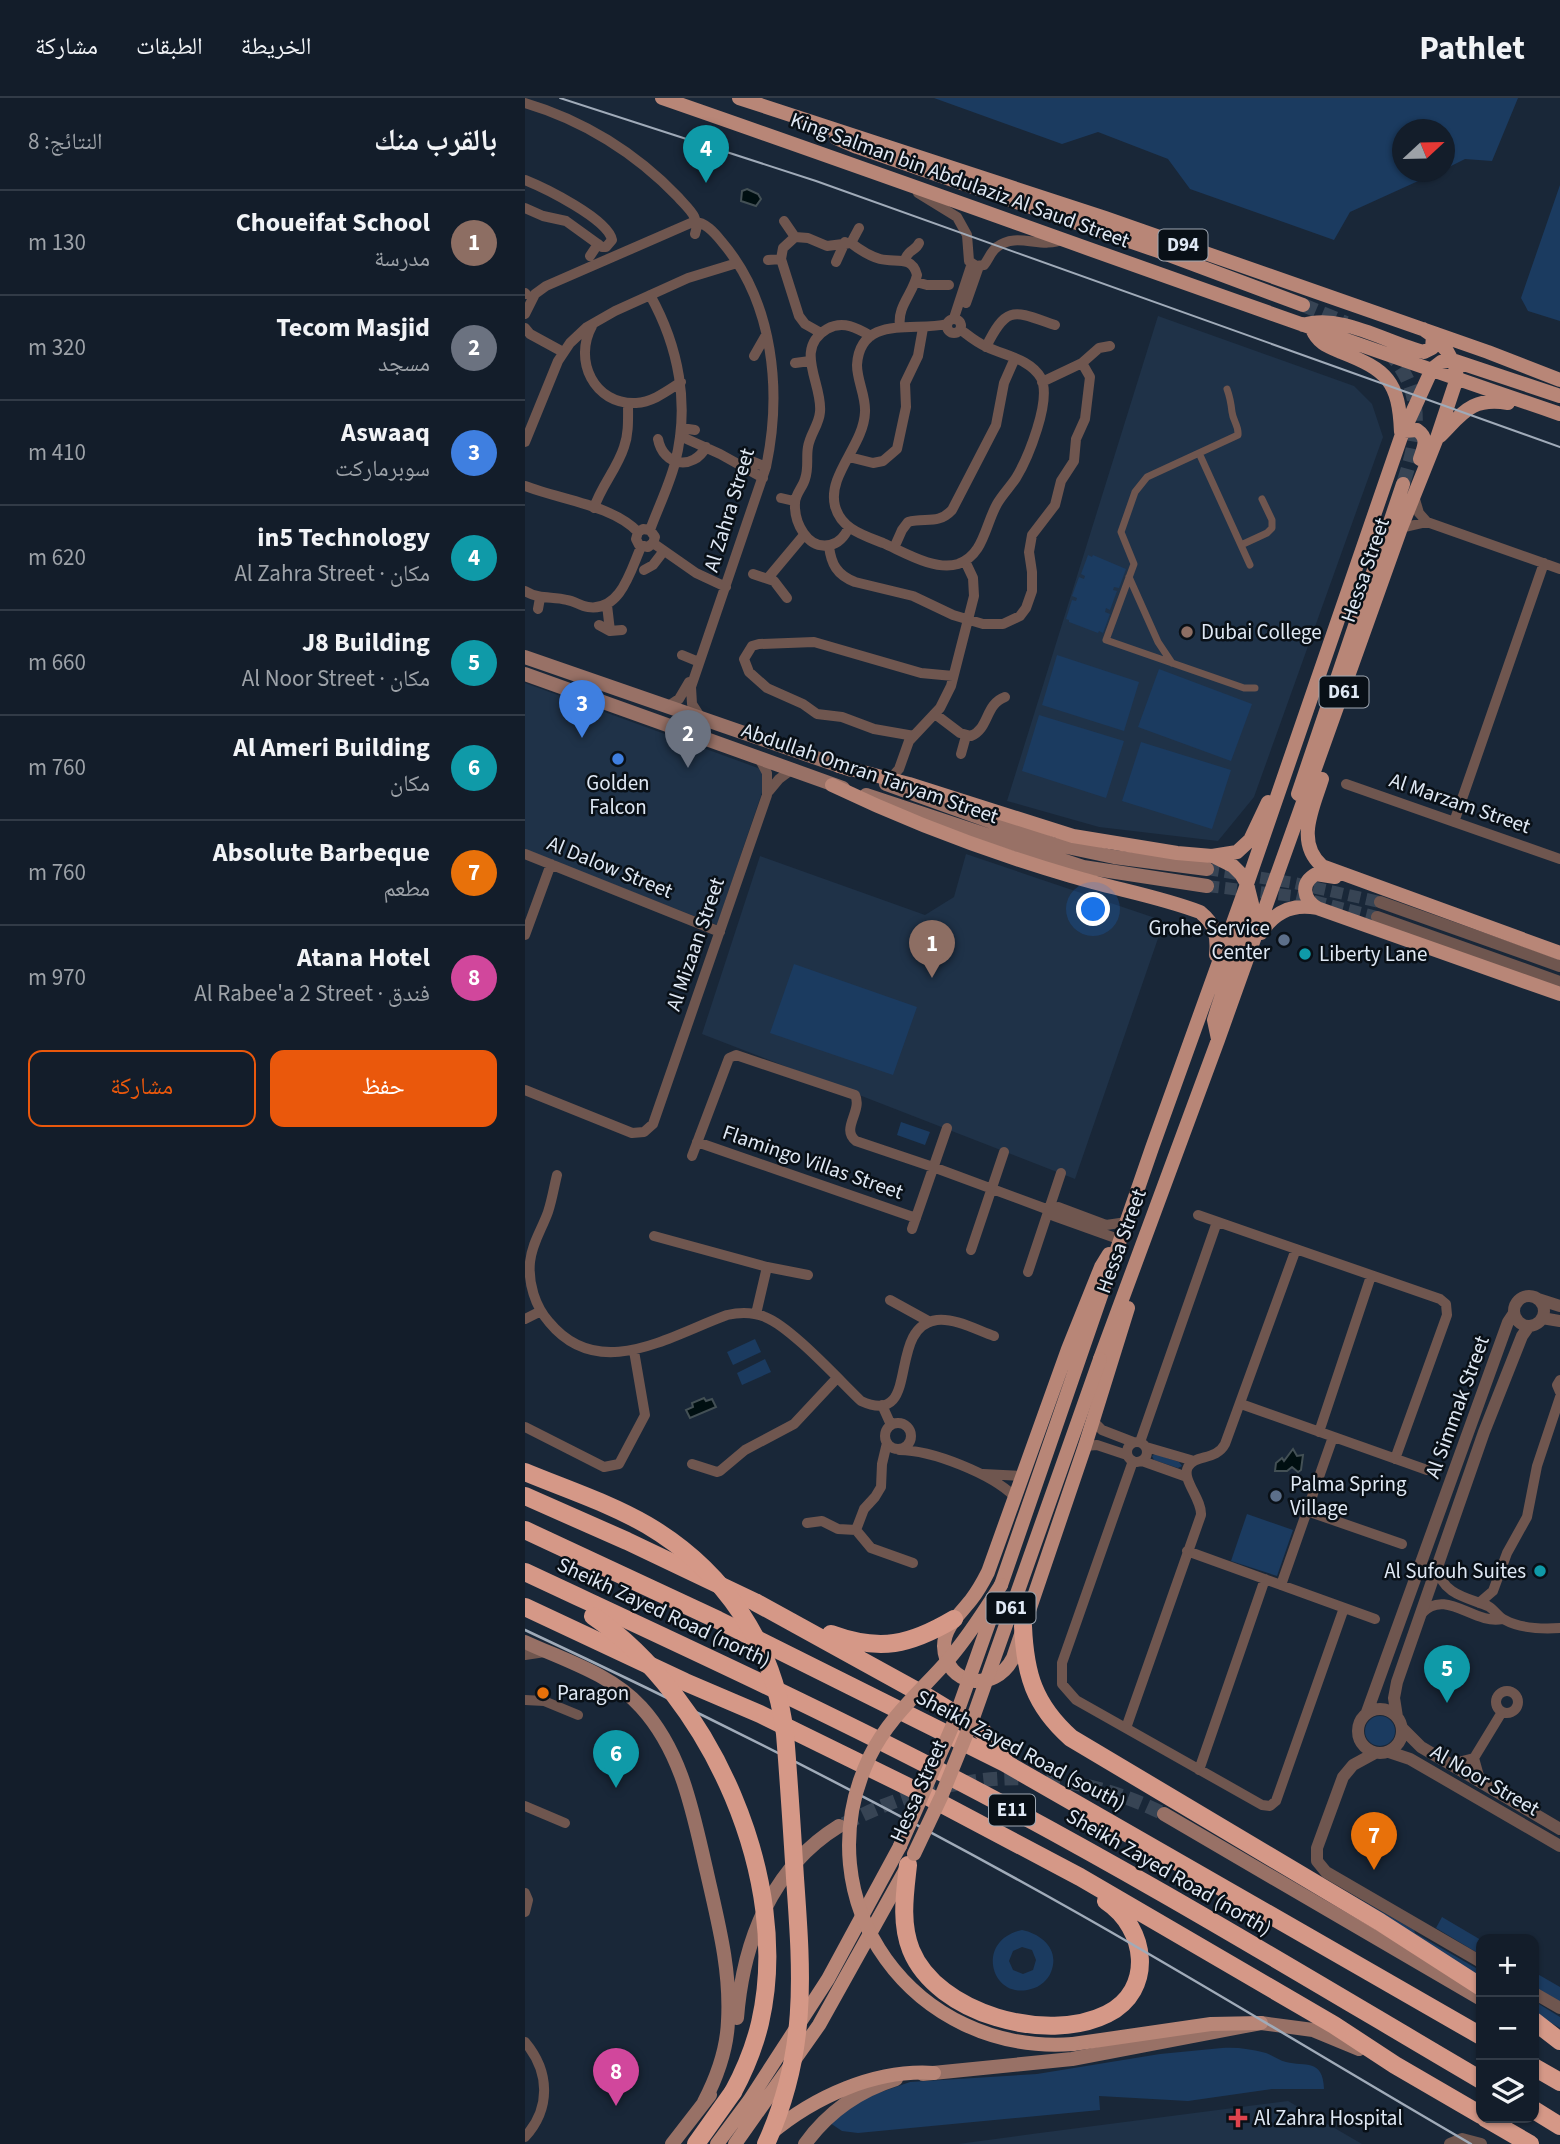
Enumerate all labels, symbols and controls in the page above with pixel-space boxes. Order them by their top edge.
text: Pathlet [1419,25,1525,72]
text: مشاركة [35,29,98,64]
text: الطبقات [136,29,203,64]
text: الخريطة [241,29,311,64]
street label: King Salman bin Abdulaziz Al Saud Street [786,105,1134,255]
text: بالقرب منك [374,119,497,162]
north arrow [1392,119,1455,182]
text: النتائج: 8 [28,125,103,158]
pin: 4 [683,125,729,183]
text: Choueifat School [236,204,430,241]
text: 130 m [28,226,86,259]
text: 1 [468,226,480,259]
road number: D94 [1159,230,1207,260]
text: مدرسة [374,242,430,275]
text: Tecom Masjid [276,309,430,346]
text: 320 m [28,331,86,364]
text: 2 [468,331,480,364]
text: مسجد [378,347,430,380]
text: Aswaaq [341,414,430,451]
text: 410 m [28,436,86,469]
text: 3 [468,436,480,469]
street label: Al Zahra Street [696,444,762,576]
text: سوبرماركت [335,452,430,485]
street label: Hessa Street [1333,514,1397,626]
text: in5 Technology [257,519,430,556]
text: 620 m [28,541,86,574]
text: 4 [468,541,480,574]
text: مكان · Al Zahra Street [234,557,430,590]
place label: Dubai College [1201,617,1322,647]
text: J8 Building [302,624,430,661]
marker: Dubai College [1179,624,1195,640]
text: 660 m [28,646,86,679]
text: 5 [468,646,480,679]
text: مكان · Al Noor Street [242,662,430,695]
road number: D61 [1319,677,1369,708]
pin: 3 [559,680,605,738]
pin: 2 [665,710,711,768]
street label: Abdullah Omran Taryam Street [738,715,1002,831]
text: Al Ameri Building [233,729,430,766]
text: 760 m [28,751,86,784]
text: 6 [468,751,480,784]
marker: Golden Falcon [610,751,626,767]
street label: Al Marzam Street [1385,765,1535,841]
text: مكان [390,767,430,800]
place label: Golden Falcon [586,768,650,822]
street label: Al Dalow Street [543,828,677,906]
text: Absolute Barbeque [213,834,430,871]
text: 760 m [28,856,86,889]
text: 7 [468,856,480,889]
text: مطعم [383,872,430,905]
street label: Al Mizaan Street [658,873,732,1015]
your location [1076,892,1110,926]
place label: Grohe Service Center [1149,913,1271,967]
pin: 1 [909,920,955,978]
marker: Grohe Service Center [1276,932,1292,948]
text: Atana Hotel [297,939,430,976]
place label: Liberty Lane [1319,939,1428,969]
marker: Liberty Lane [1297,946,1313,962]
text: 970 m [28,961,86,994]
text: 8 [468,961,480,994]
text: فندق · Al Rabee'a 2 Street [194,977,430,1010]
button: مشاركة [28,1050,256,1127]
button: حفظ [270,1050,497,1127]
street label: Flamingo Villas Street [719,1117,907,1207]
street label: Hessa Street [1088,1185,1154,1297]
street label: Al Simmak Street [1417,1331,1497,1483]
place label: Palma Spring Village [1290,1469,1407,1523]
marker: Palma Spring Village [1268,1488,1284,1504]
street label: Sheikh Zayed Road (north) [552,1549,776,1675]
place label: Al Sufouh Suites [1384,1556,1526,1586]
marker: Al Sufouh Suites [1532,1563,1548,1579]
road number: D61 [987,1592,1035,1624]
pin: 5 [1424,1645,1470,1703]
place label: Paragon [557,1678,629,1708]
street label: Sheikh Zayed Road (south) [911,1682,1131,1818]
marker: Paragon [535,1685,551,1701]
pin: 6 [593,1730,639,1788]
street label: Hessa Street [882,1735,954,1847]
street label: Al Noor Street [1425,1737,1545,1823]
road number: E11 [989,1794,1035,1826]
street label: Sheikh Zayed Road (north) [1061,1801,1277,1943]
pin: 7 [1351,1812,1397,1870]
map controls [1476,1934,1539,2123]
button: + [1476,1934,1539,1997]
button: − [1476,1997,1539,2060]
pin: 8 [593,2048,639,2106]
button: layers [1476,2060,1539,2123]
place label: Al Zahra Hospital [1254,2103,1403,2133]
marker: Al Zahra Hospital [1228,2108,1248,2128]

